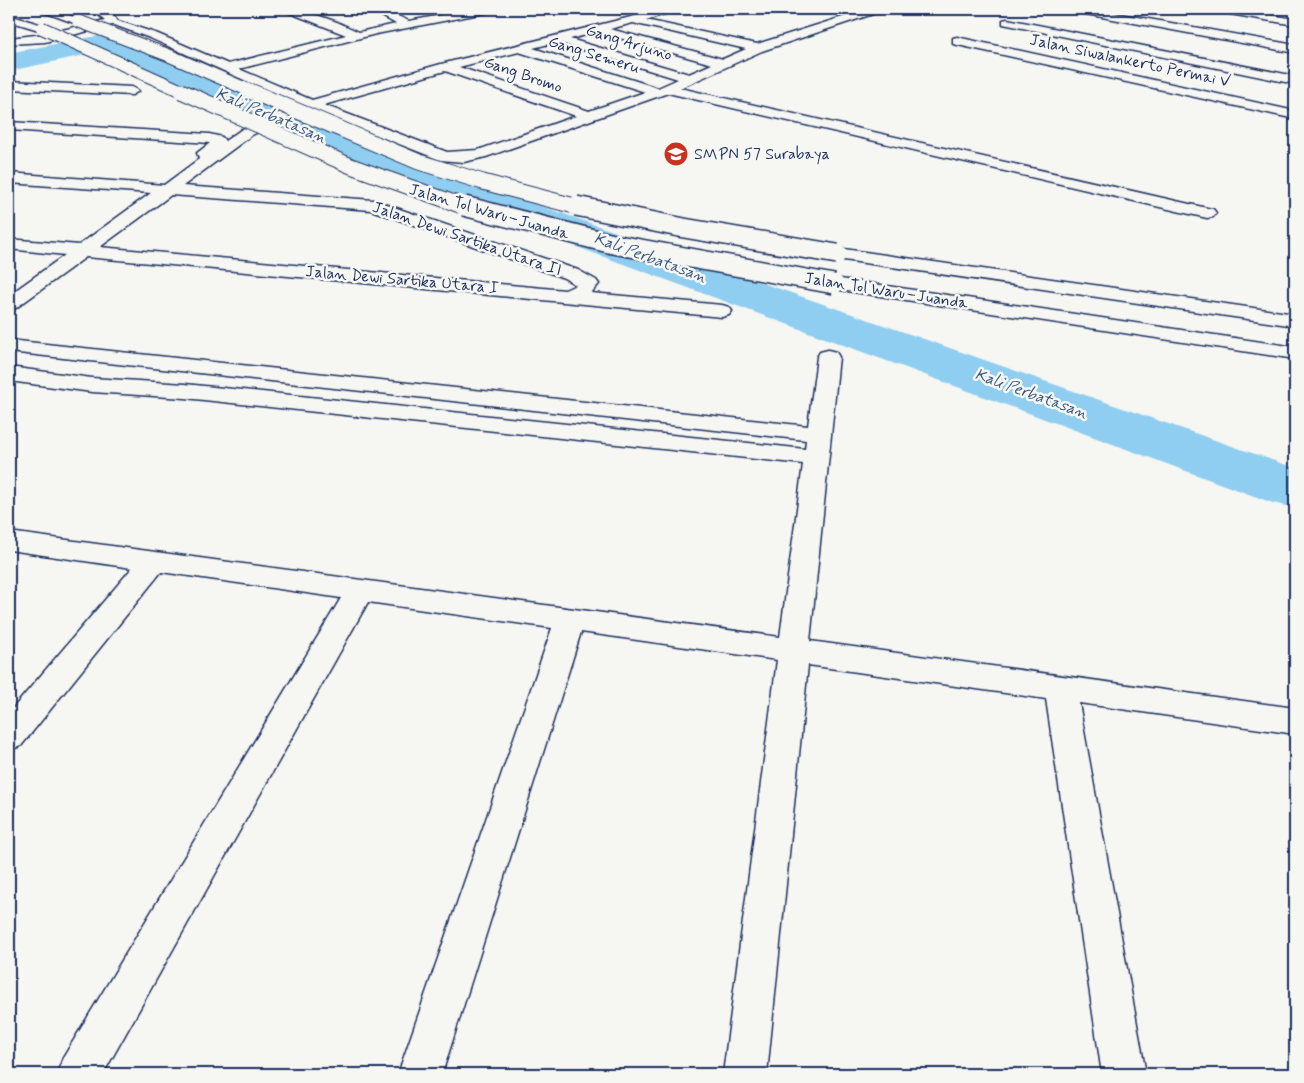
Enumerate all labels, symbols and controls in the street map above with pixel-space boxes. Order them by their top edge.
street label: Gang Arjuno [583,20,675,67]
street label: Jalan Siwalankerto Permai V [1028,29,1232,93]
street label: Gang Semeru [545,31,642,80]
street label: Gang Bromo [481,52,565,99]
water label: Kali Perbatasan [212,83,330,149]
school or university icon: SMPN 57 Surabaya [663,141,689,167]
place label: SMPN 57 Surabaya [694,144,830,165]
street label: Jalan Tol Waru–Juanda [407,179,572,245]
street label: Jalan Dewi Sartika Utara II [368,197,566,281]
water label: Kali Perbatasan [591,228,710,288]
street label: Jalan Dewi Sartika Utara I [305,262,499,298]
street label: Jalan Tol Waru–Juanda [803,268,970,314]
water label: Kali Perbatasan [972,364,1091,424]

